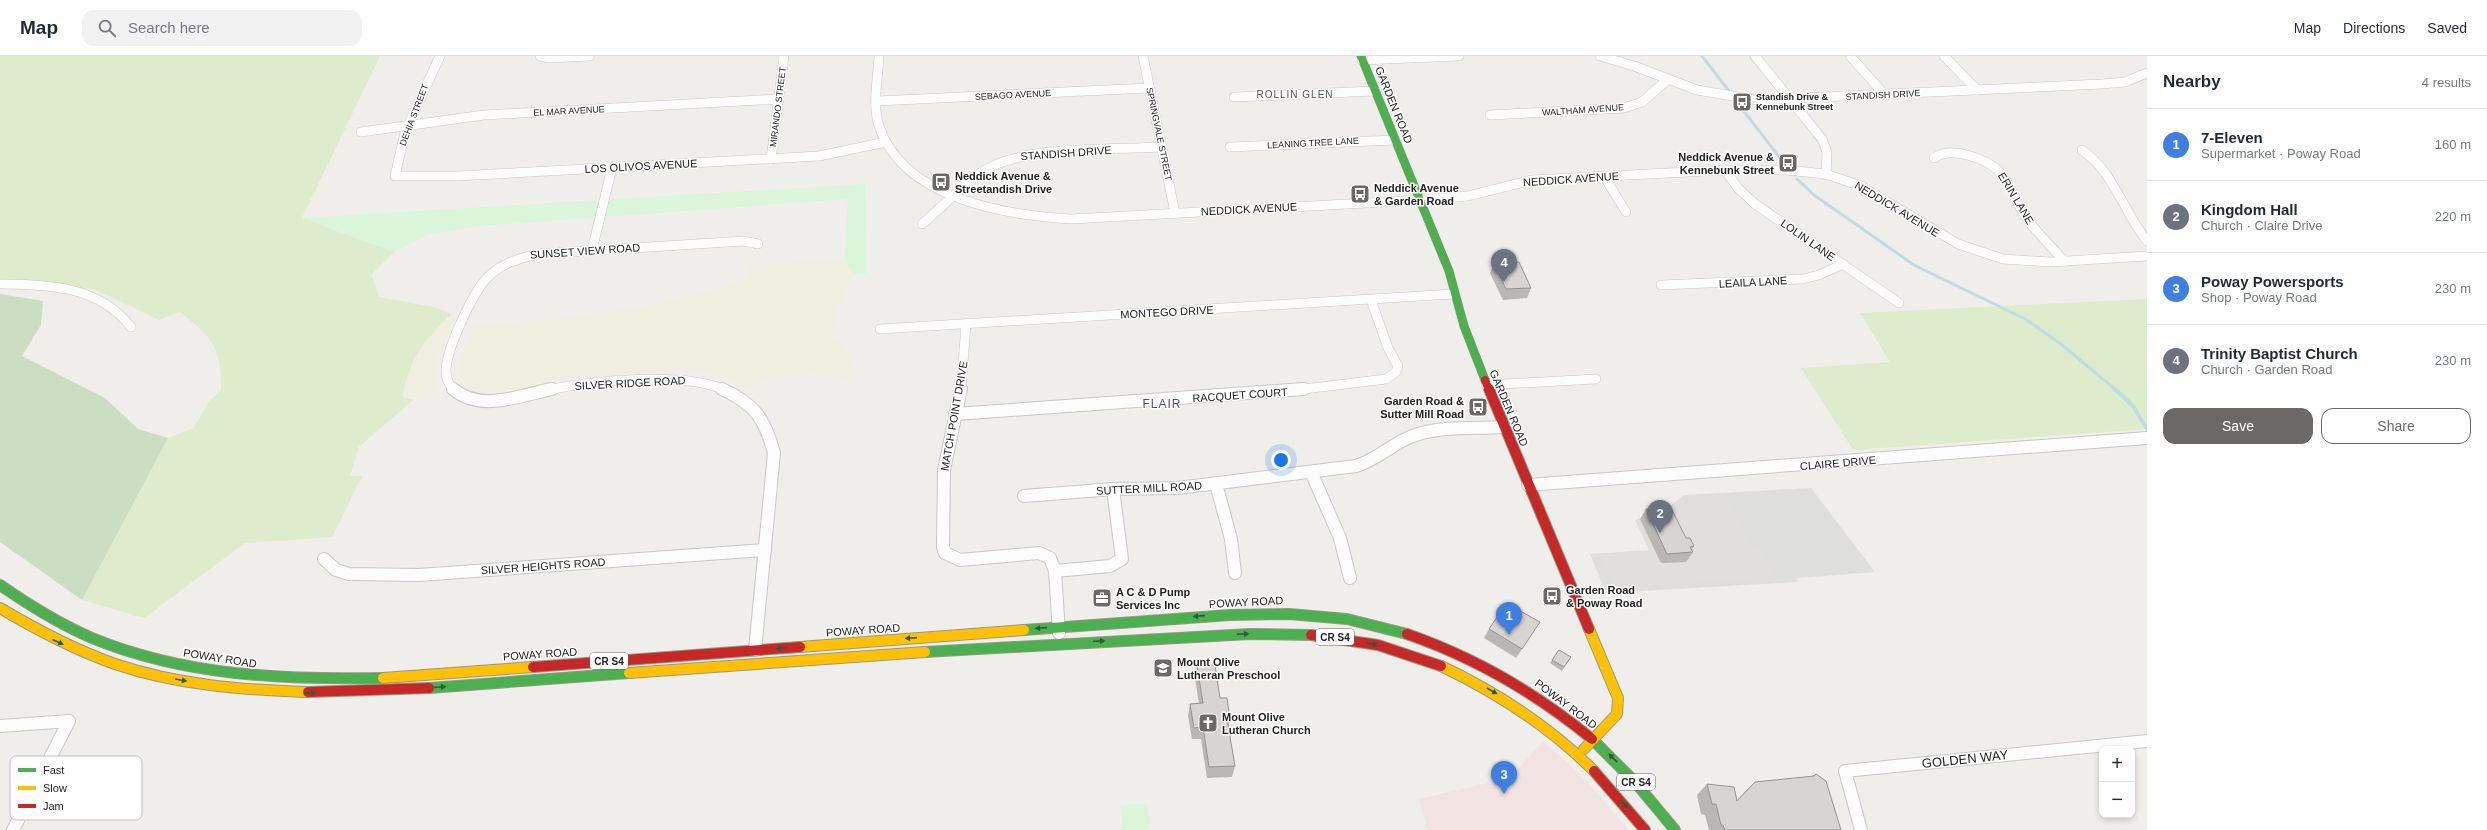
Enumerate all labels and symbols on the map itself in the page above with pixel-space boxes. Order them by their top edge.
street label: GARDEN ROAD [1373,65,1415,145]
street label: MIRANDO STREET [768,66,788,148]
street label: DEHIA STREET [398,82,430,147]
street label: SPRINGVALE STREET [1144,87,1174,182]
street label: SEBAGO AVENUE [975,88,1051,102]
street label: STANDISH DRIVE [1845,88,1921,102]
district label: ROLLIN GLEN [1256,89,1334,100]
bus stop icon: Standish Drive & Kennebunk Street [1731,91,1753,113]
place label: Standish Drive & Kennebunk Street [1756,92,1833,112]
street label: WALTHAM AVENUE [1542,102,1624,118]
street label: EL MAR AVENUE [533,104,605,118]
street label: LEANING TREE LANE [1267,136,1359,150]
street label: STANDISH DRIVE [1020,144,1112,162]
place label: Neddick Avenue & Kennebunk Street [1678,151,1774,176]
bus stop icon: Neddick Avenue & Kennebunk Street [1777,152,1799,174]
street label: LOS OLIVOS AVENUE [584,157,698,175]
place label: Neddick Avenue & Streetandish Drive [955,170,1052,195]
street label: NEDDICK AVENUE [1523,170,1619,188]
street label: ERIN LANE [1996,170,2036,226]
bus stop icon: Neddick Avenue & Streetandish Drive [930,171,952,193]
street label: NEDDICK AVENUE [1853,179,1941,239]
place label: Neddick Avenue & Garden Road [1374,182,1459,207]
bus stop icon: Neddick Avenue & Garden Road [1349,183,1371,205]
street label: NEDDICK AVENUE [1201,200,1297,218]
street label: LOLIN LANE [1779,217,1837,263]
street label: SUNSET VIEW ROAD [529,241,641,261]
pin: 4 [1491,249,1517,282]
street label: LEAILA LANE [1718,274,1788,290]
street label: MONTEGO DRIVE [1120,304,1214,320]
street label: MATCH POINT DRIVE [938,360,970,472]
street label: GARDEN ROAD [1487,368,1531,448]
street label: SILVER RIDGE ROAD [574,374,686,392]
street label: RACQUET COURT [1192,386,1288,404]
place label: Garden Road & Sutter Mill Road [1380,395,1464,420]
bus stop icon: Garden Road & Sutter Mill Road [1467,396,1489,418]
district label: FLAIR [1142,397,1182,411]
your location [1271,450,1291,470]
street label: CLAIRE DRIVE [1799,454,1877,472]
street label: SUTTER MILL ROAD [1096,479,1202,497]
pin: 2 [1647,500,1673,533]
street label: SILVER HEIGHTS ROAD [480,556,606,576]
place label: Garden Road & Poway Road [1566,584,1642,609]
bus stop icon: Garden Road & Poway Road [1541,585,1563,607]
place label: A C & D Pump Services Inc [1116,586,1190,611]
office icon: A C & D Pump Services Inc [1091,587,1113,609]
street label: POWAY ROAD [1209,594,1283,610]
pin: 1 [1496,602,1522,635]
one-way arrow [1193,613,1205,620]
street label: POWAY ROAD [825,621,901,639]
one-way arrow [1035,625,1047,632]
road number: CR S4 [1316,629,1354,645]
one-way arrow [1237,631,1250,637]
one-way arrow [905,635,917,642]
one-way arrow [1093,638,1106,644]
one-way arrow [52,639,63,645]
one-way arrow [1366,641,1378,647]
street label: POWAY ROAD [502,645,578,663]
one-way arrow [776,645,788,652]
street label: POWAY ROAD [182,646,258,670]
road number: CR S4 [590,653,628,669]
place label: Mount Olive Lutheran Preschool [1177,656,1280,681]
school or university icon: Mount Olive Lutheran Preschool [1152,657,1174,679]
street label: POWAY ROAD [1533,677,1599,731]
one-way arrow [175,678,187,684]
one-way arrow [434,684,447,690]
one-way arrow [1486,688,1498,695]
one-way arrow [304,690,317,696]
place label: Mount Olive Lutheran Church [1222,711,1311,736]
church icon: Mount Olive Lutheran Church [1197,712,1219,734]
street label: GOLDEN WAY [1921,747,2009,771]
one-way arrow [1608,753,1618,763]
legend [10,756,142,820]
pin: 3 [1491,761,1517,794]
text: Fast [43,764,64,776]
road number: CR S4 [1617,774,1655,790]
text: Slow [43,782,67,794]
one-way arrow [1620,799,1629,810]
text: Jam [43,800,64,812]

